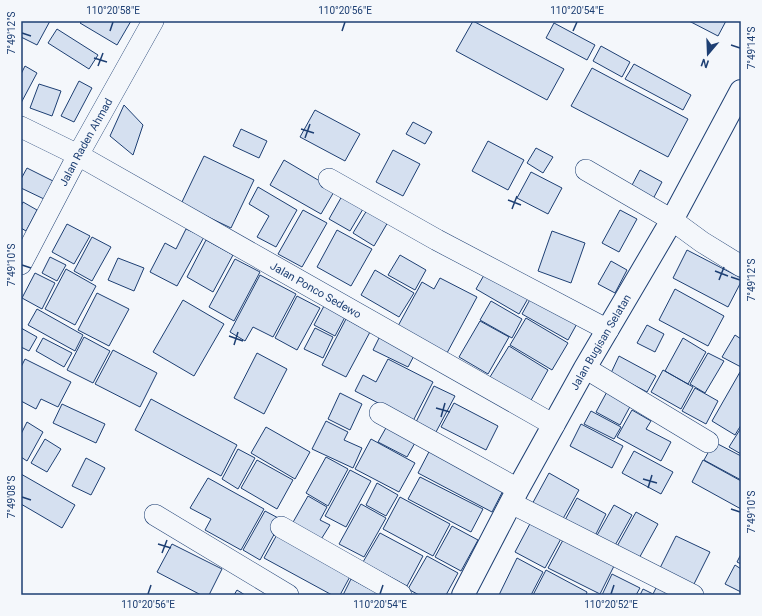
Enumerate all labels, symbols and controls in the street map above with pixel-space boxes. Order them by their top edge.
text: 110°20'58"E [86,5,140,16]
text: 110°20'56"E [318,5,372,16]
text: 110°20'54"E [550,5,604,16]
text: 7°49'12"S [6,12,17,54]
text: 7°49'14"S [746,27,757,69]
north arrow [688,34,728,74]
text: N [699,55,711,70]
street label: Jalan Raden Ahmad [57,96,115,189]
text: 7°49'10"S [6,244,17,286]
street label: Jalan Ponco Sedewo [268,259,363,321]
text: 7°49'12"S [746,259,757,301]
street label: Jalan Bugisan Selatan [568,292,634,392]
text: 7°49'08"S [6,476,17,518]
text: 7°49'10"S [746,491,757,533]
text: 110°20'56"E [121,599,175,610]
text: 110°20'54"E [353,599,407,610]
text: 110°20'52"E [584,599,638,610]

